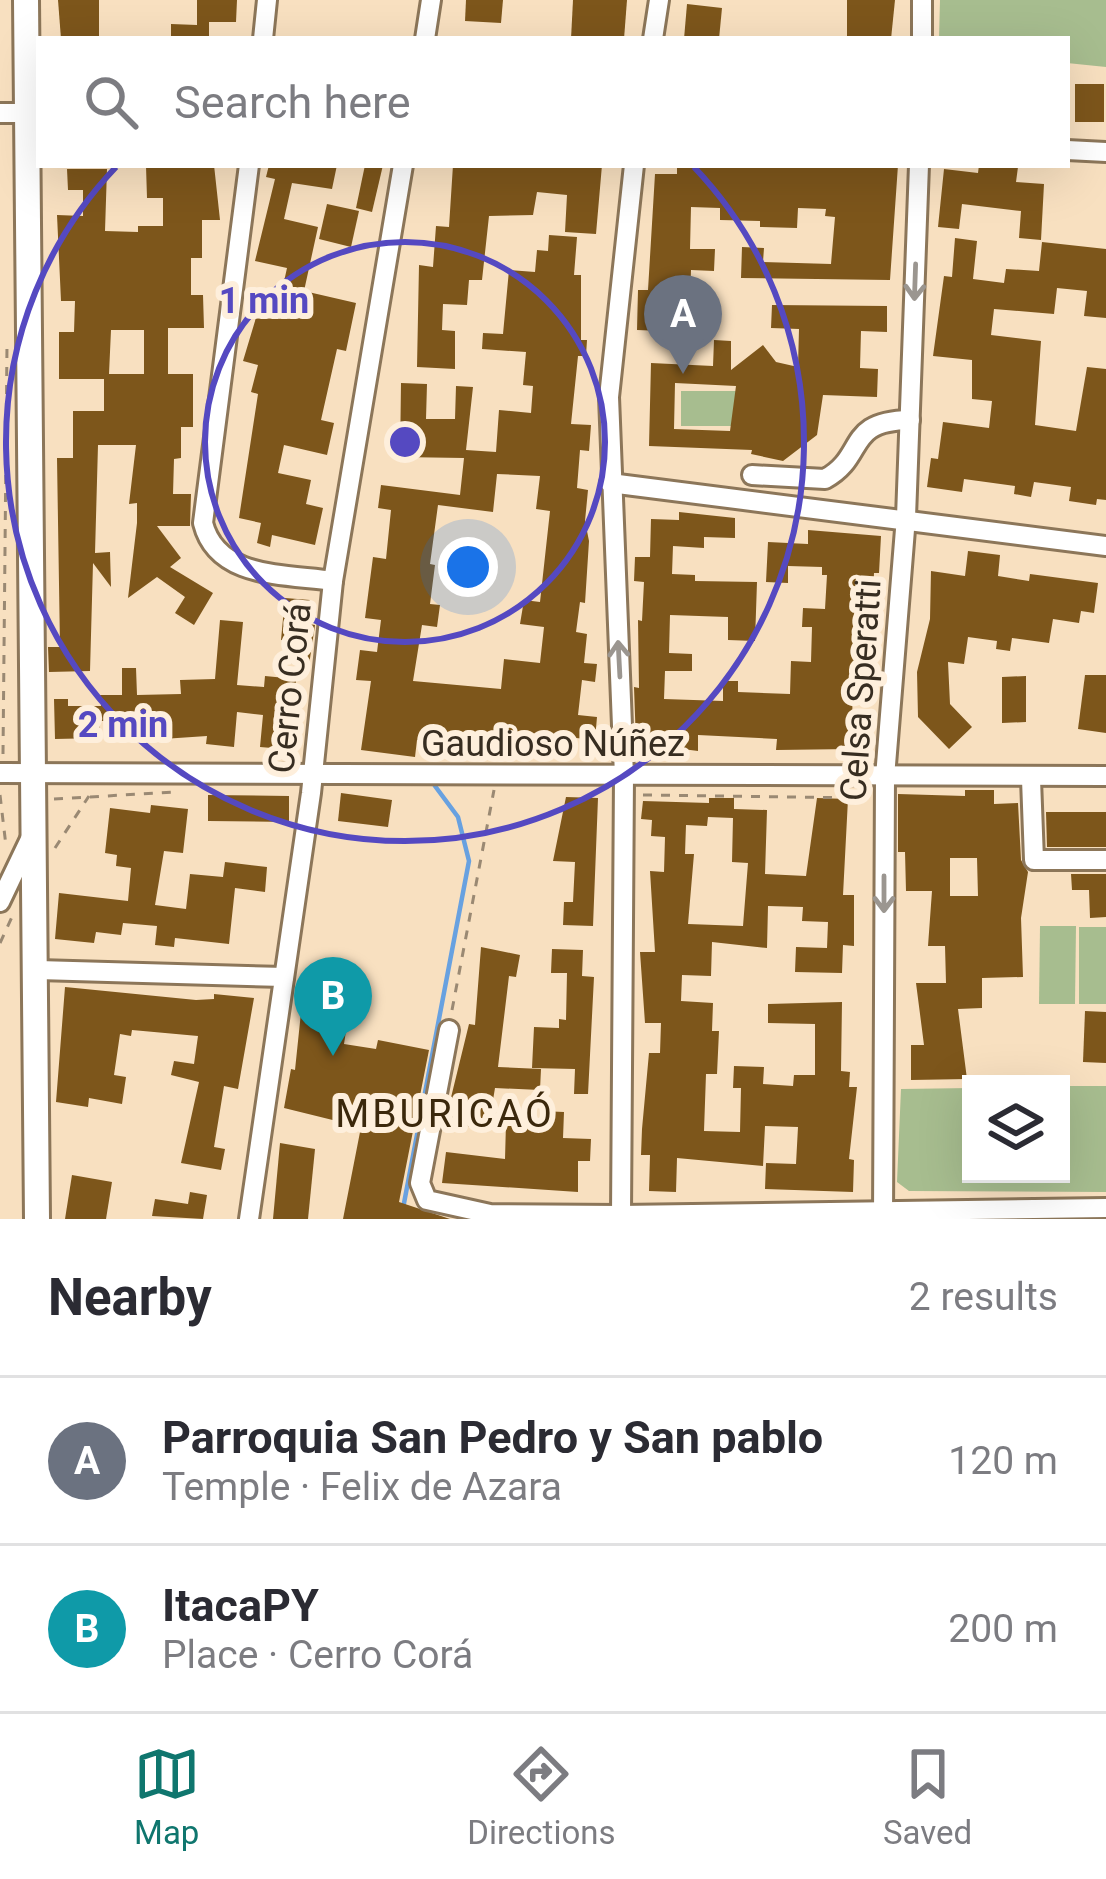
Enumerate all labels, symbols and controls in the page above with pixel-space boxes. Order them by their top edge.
search box [36,36,1070,168]
icon: search [78,69,144,135]
text: Search here [174,76,411,129]
one-way arrow [903,262,926,301]
pin: A [644,275,722,374]
text: 1 min [219,280,309,322]
centre of rings [384,421,426,463]
your location [438,537,498,597]
street label: Celsa Speratti [832,578,890,802]
street label: Cerro Corá [260,601,320,775]
one-way arrow [607,641,630,680]
text: 2 min [78,704,168,746]
street label: Gaudioso Núñez [421,723,685,765]
one-way arrow [873,874,895,913]
pin: B [294,957,372,1056]
map controls [962,1075,1070,1183]
button: layers [962,1075,1070,1183]
district label: MBURICAÓ [335,1091,555,1137]
text: Nearby [48,1268,212,1327]
text: 2 results [909,1274,1058,1320]
text: Parroquia San Pedro y San pablo [162,1411,823,1464]
text: A [74,1438,100,1484]
text: 120 m [948,1438,1058,1484]
text: Temple · Felix de Azara [162,1464,562,1510]
text: ItacaPY [162,1579,319,1632]
text: B [75,1606,99,1652]
text: 200 m [948,1606,1058,1652]
text: Place · Cerro Corá [162,1632,473,1678]
tab: Map [134,1741,200,1852]
tab: Directions [467,1741,616,1852]
tab: Saved [883,1741,972,1852]

